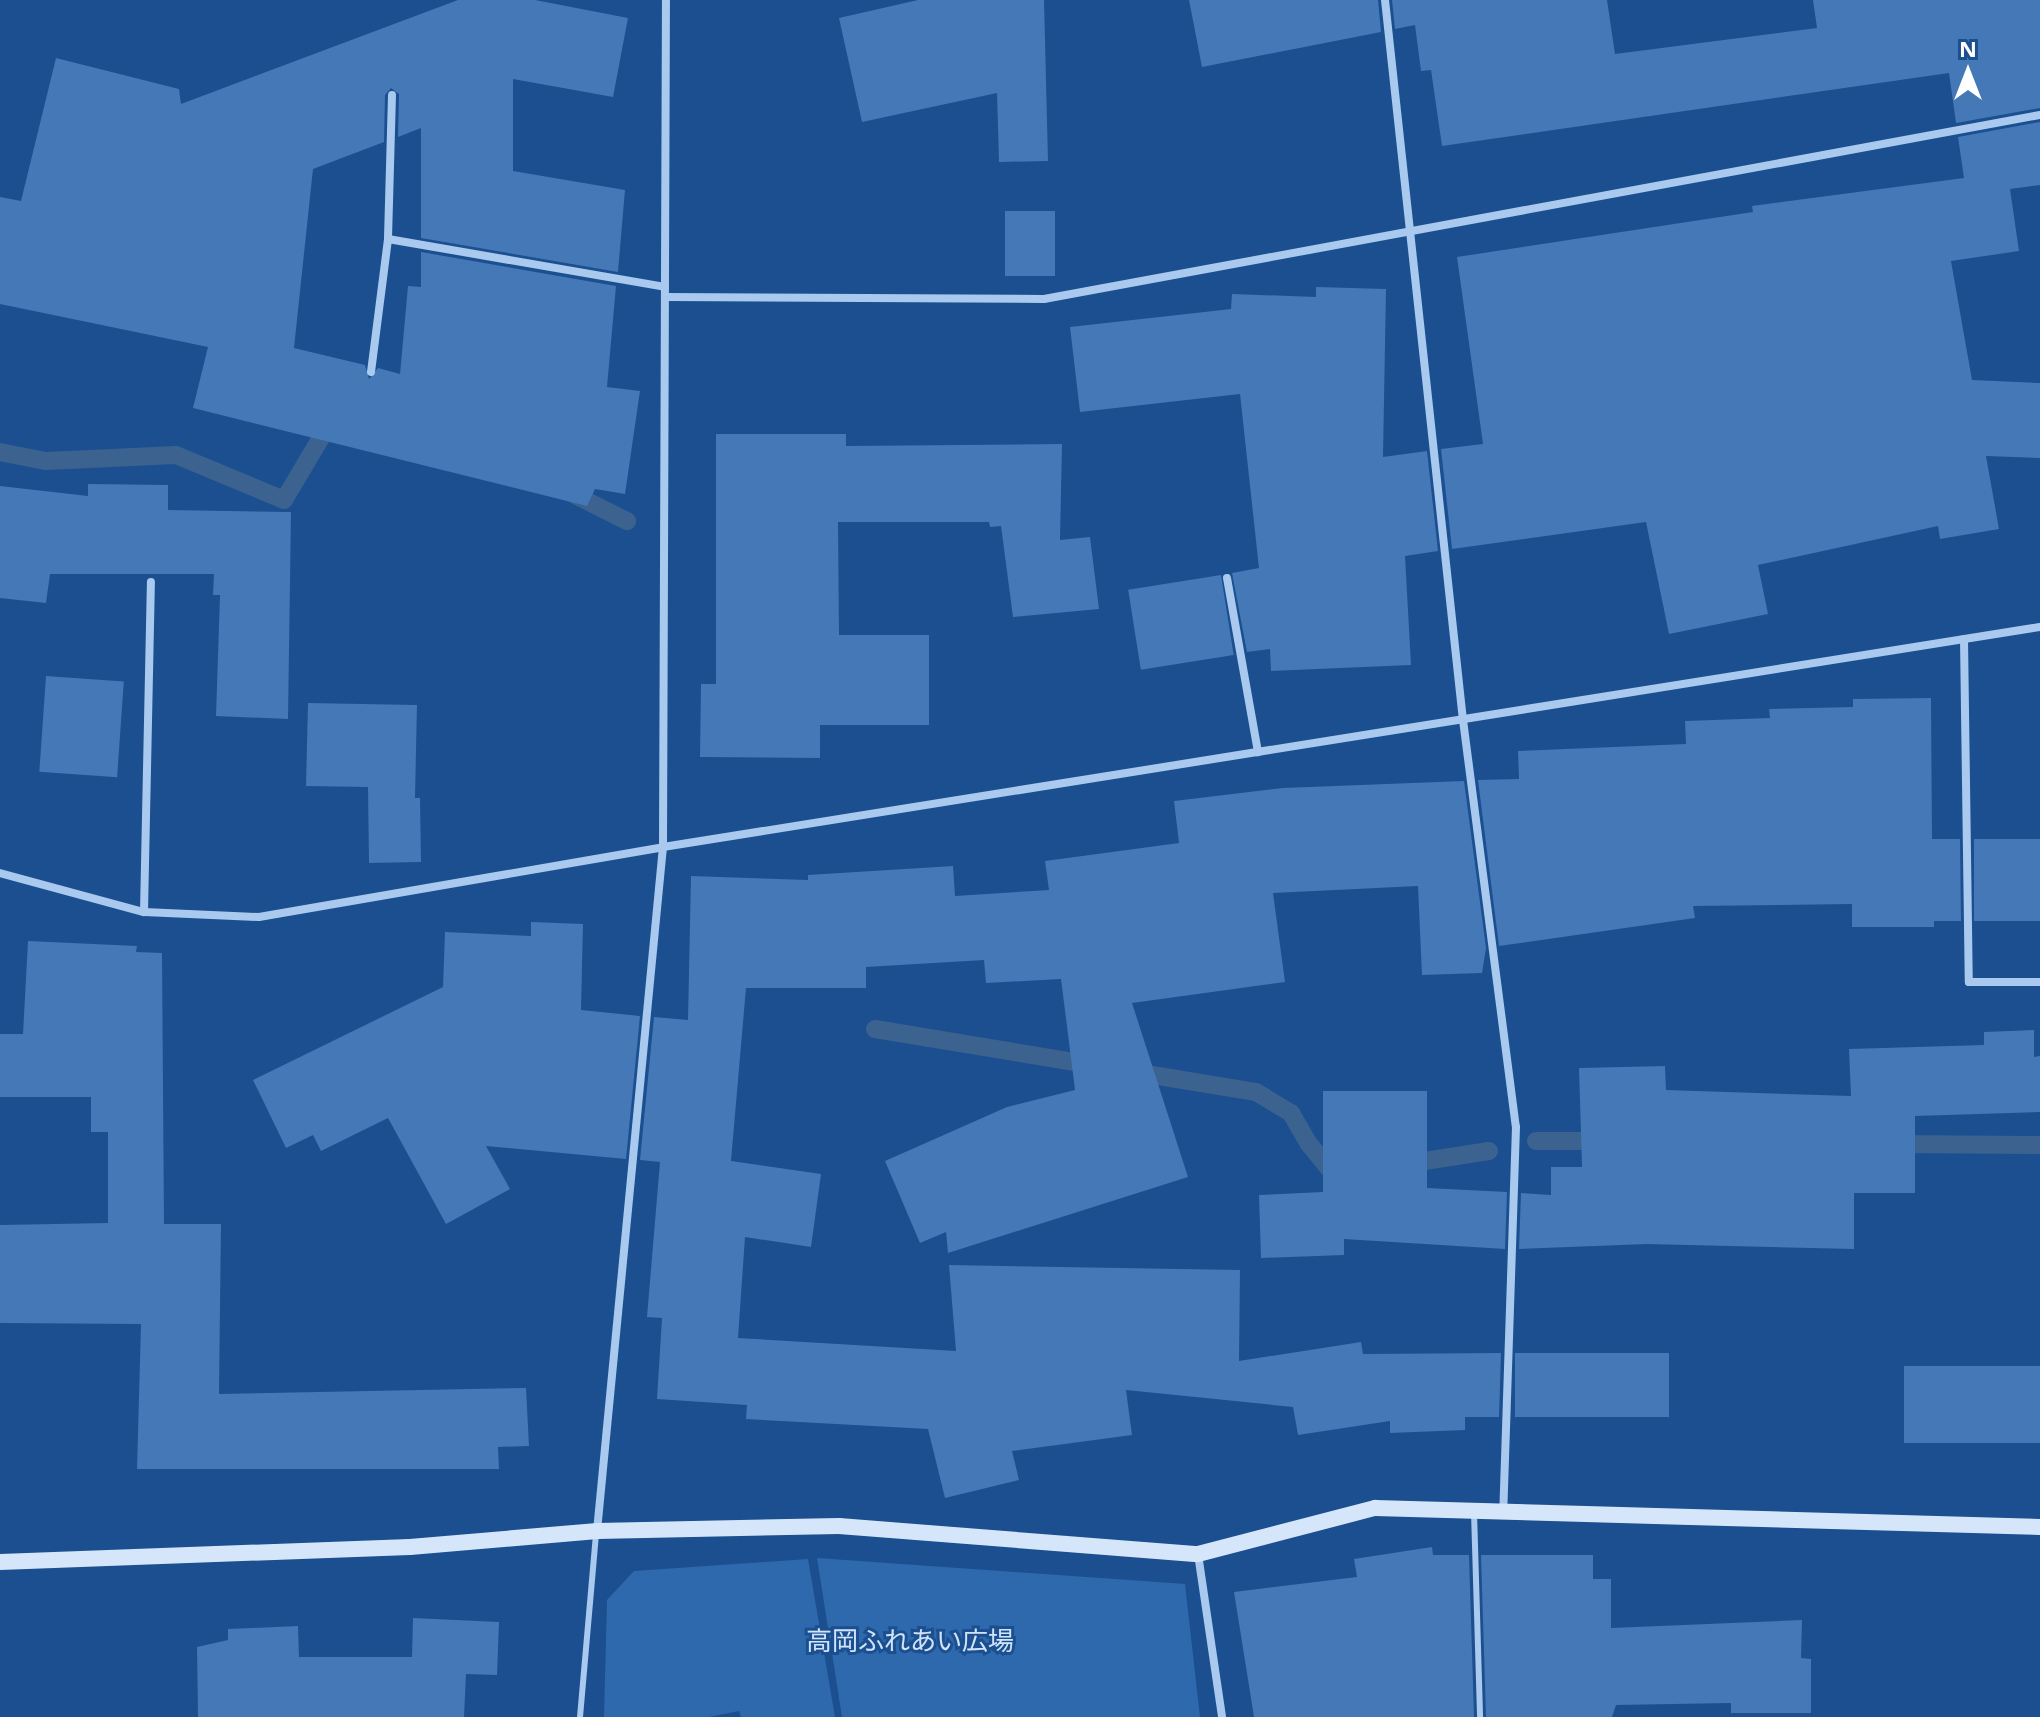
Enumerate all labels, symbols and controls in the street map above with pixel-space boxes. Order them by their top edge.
north arrow [1928,32,2008,112]
text: N [1959,33,1977,63]
park label: 高岡ふれあい広場 [806,1625,1014,1657]

